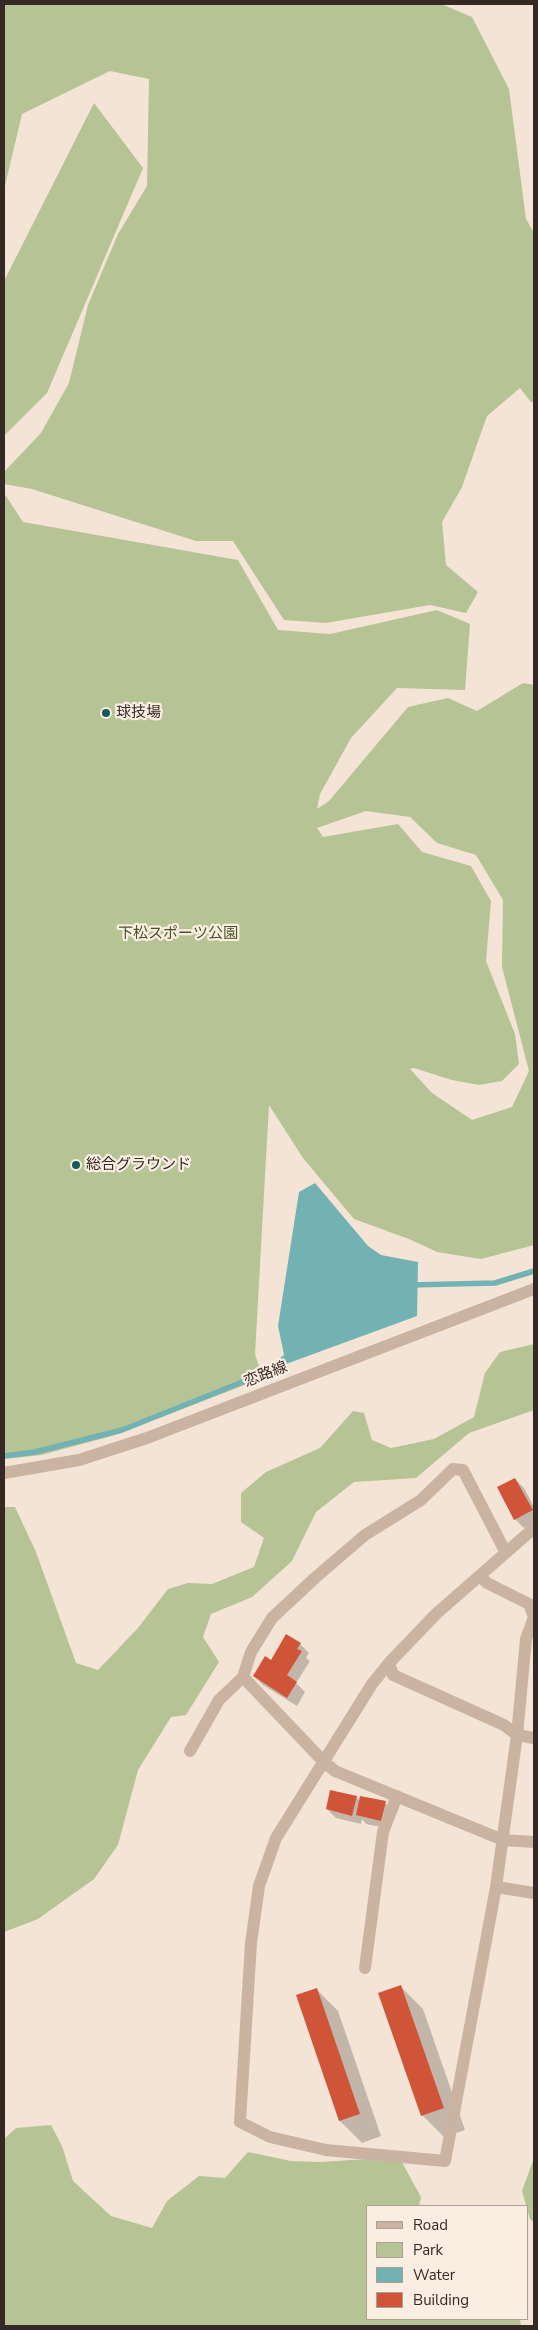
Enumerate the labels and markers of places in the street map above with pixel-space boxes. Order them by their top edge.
place label: 球技場 [116,704,161,722]
marker: 球技場 [100,707,112,719]
place label: 総合グラウンド [86,1156,191,1174]
marker: 総合グラウンド [70,1159,82,1171]

